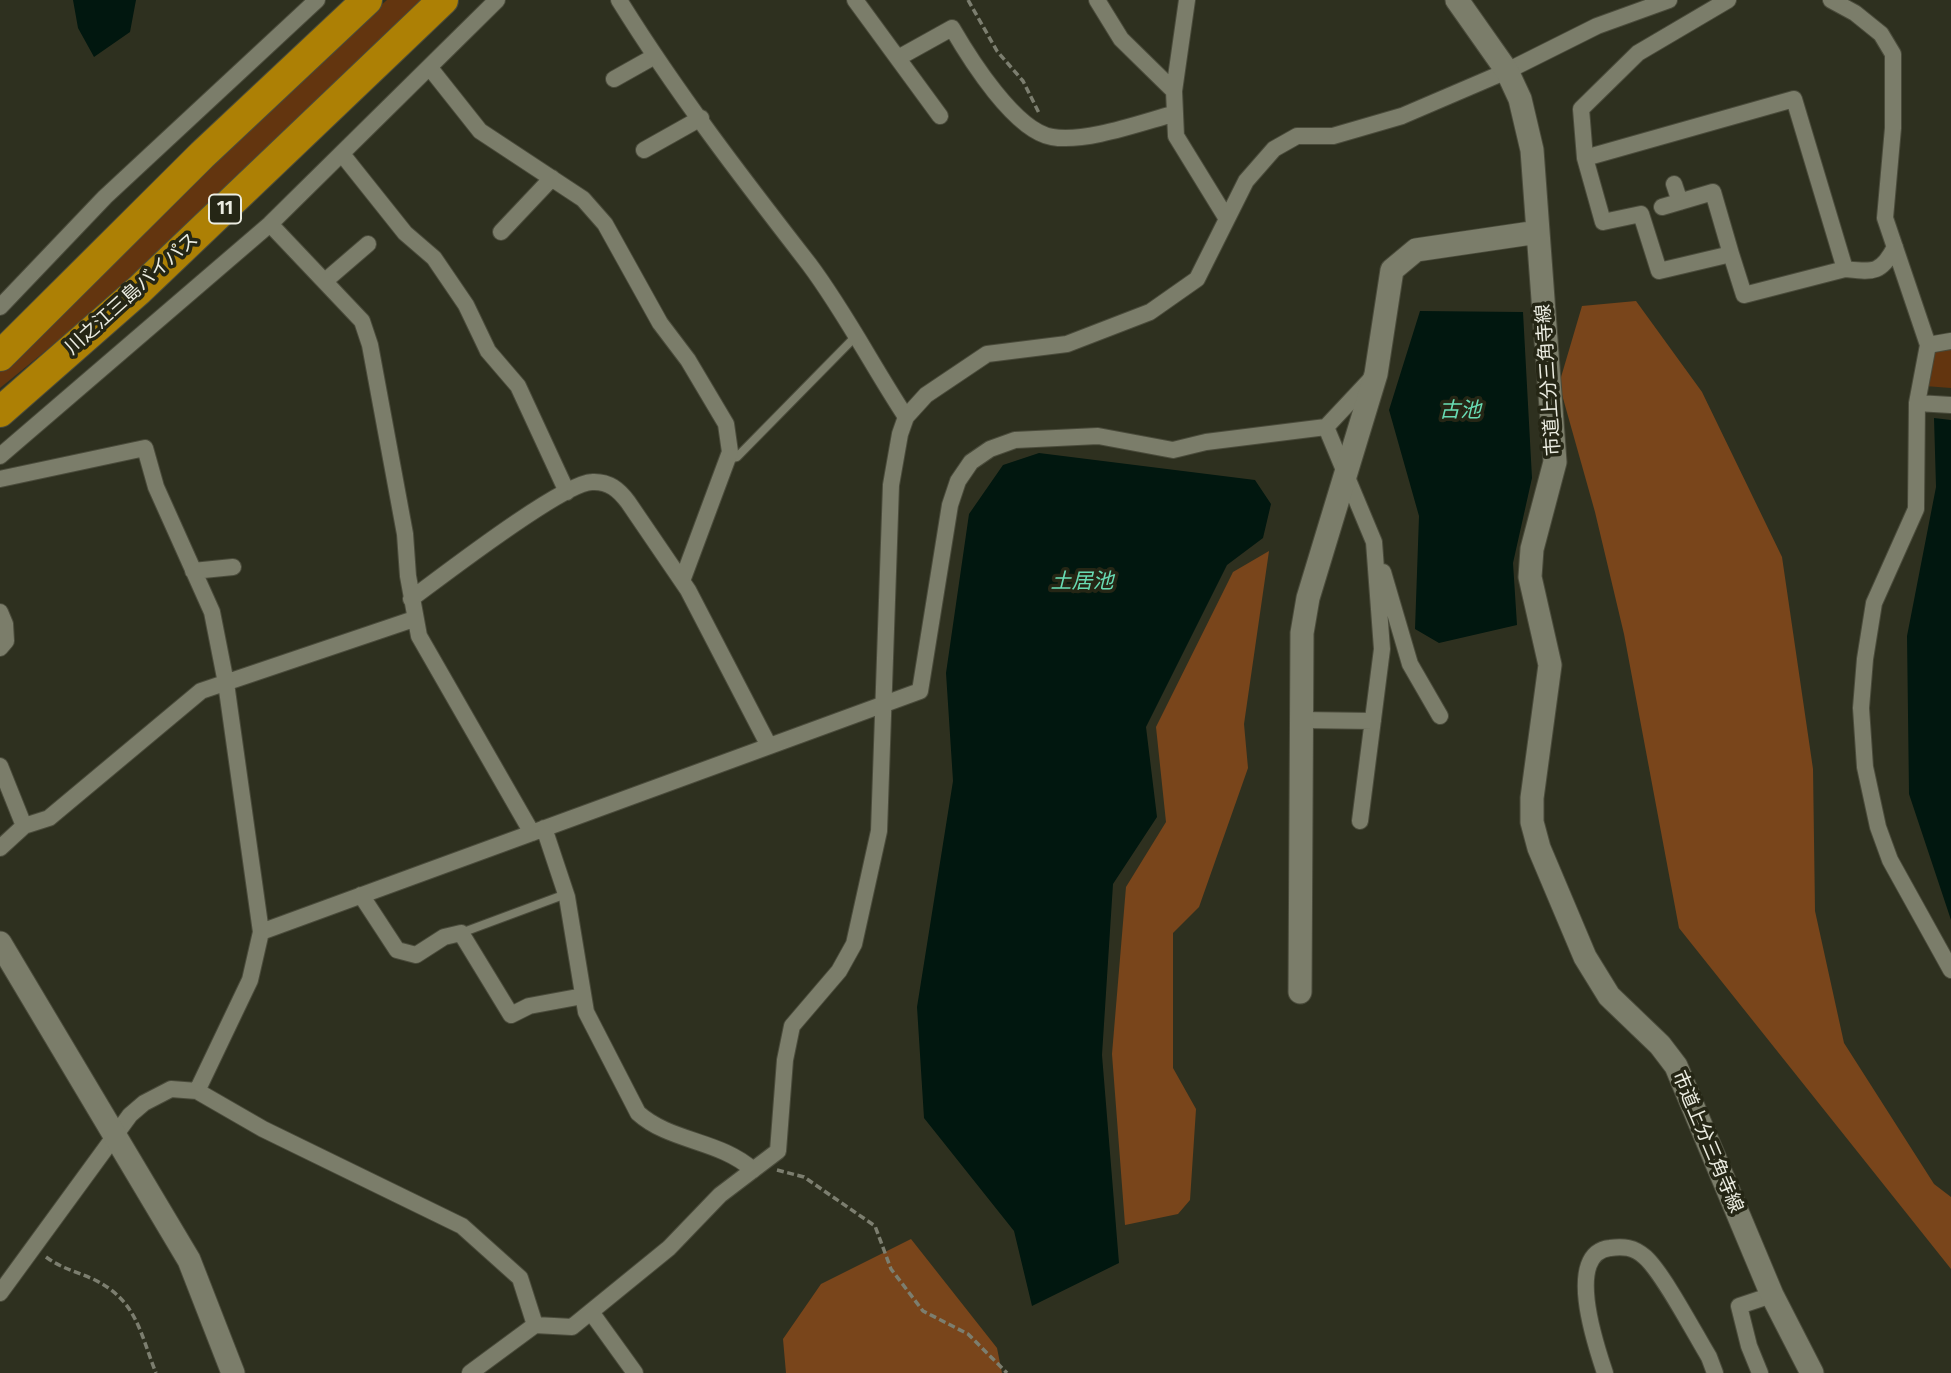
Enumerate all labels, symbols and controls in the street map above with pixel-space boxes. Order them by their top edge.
road number: 11 [209,194,241,224]
street label: 川之江三島バイパス [61,228,203,360]
street label: 市道上分三角寺線 [1532,303,1566,457]
water label: 古池 [1439,398,1481,424]
water label: 土居池 [1051,569,1113,595]
street label: 市道上分三角寺線 [1667,1068,1747,1216]

